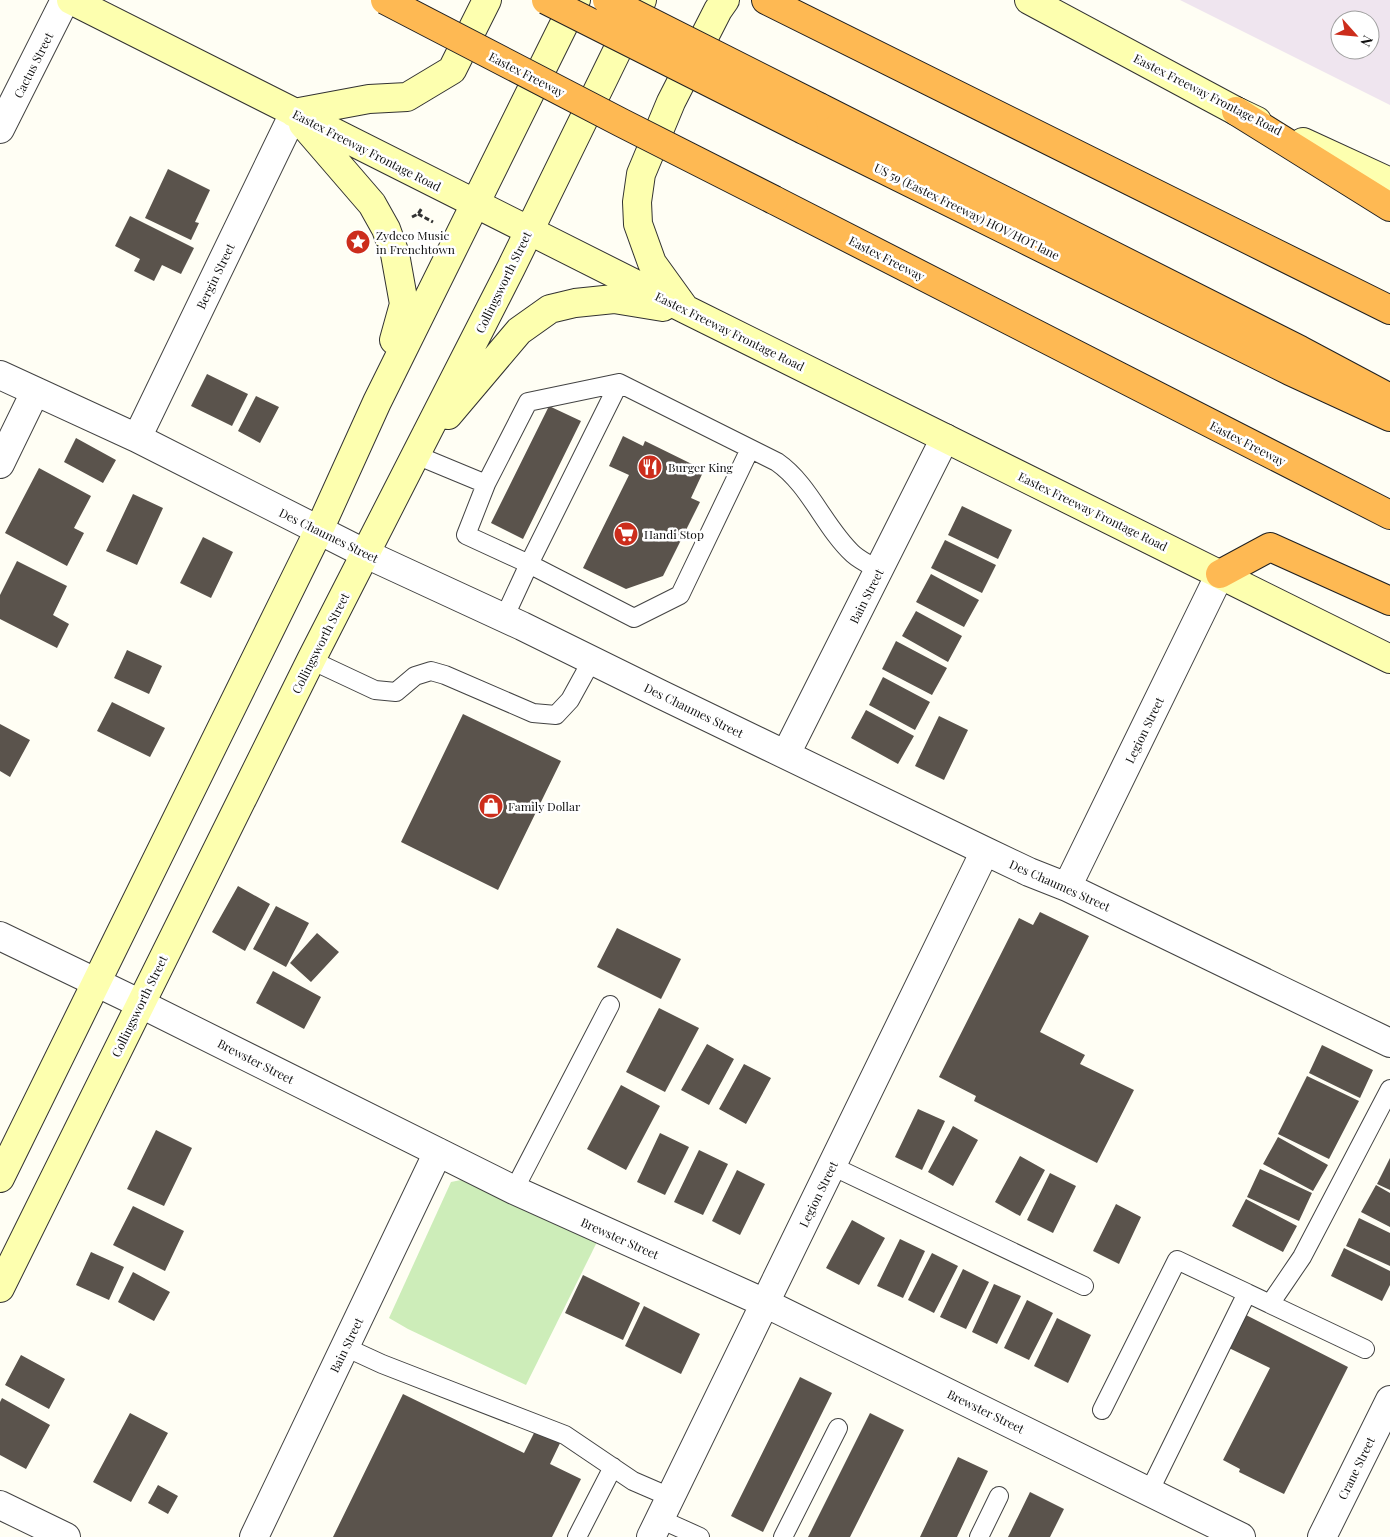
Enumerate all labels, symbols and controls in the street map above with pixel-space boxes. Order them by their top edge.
north arrow [1330,10,1380,60]
street label: Cactus Street [10,29,57,101]
text: N [1356,32,1378,50]
street label: Eastex Freeway [486,48,568,100]
street label: Eastex Freeway Frontage Road [1131,50,1285,138]
street label: Eastex Freeway Frontage Road [290,106,444,194]
street label: US 59 (Eastex Freeway) HOV/HOT lane [872,160,1062,262]
place label: Zydeco Music in Frenchtown [376,227,455,257]
street label: Collingsworth Street [471,228,535,336]
place icon: Zydeco Music in Frenchtown [345,229,371,255]
street label: Eastex Freeway [847,233,927,283]
street label: Bergin Street [192,240,238,311]
street label: Eastex Freeway Frontage Road [653,288,807,374]
street label: Eastex Freeway [1207,417,1289,469]
restaurant icon: Burger King [637,454,663,480]
place label: Burger King [668,459,734,475]
street label: Eastex Freeway Frontage Road [1016,468,1170,554]
street label: Des Chaumes Street [277,504,382,566]
supermarket icon: Handi Stop [613,521,639,547]
place label: Handi Stop [644,526,704,542]
street label: Bain Street [845,565,887,626]
street label: Collingsworth Street [288,589,353,696]
street label: Des Chaumes Street [642,679,747,741]
street label: Legion Street [1121,693,1167,766]
shop icon: Family Dollar [478,793,504,819]
place label: Family Dollar [508,798,581,814]
street label: Des Chaumes Street [1007,856,1114,915]
street label: Collingsworth Street [107,952,171,1060]
street label: Brewster Street [215,1035,298,1087]
street label: Legion Street [795,1157,841,1230]
street label: Brewster Street [579,1214,662,1263]
street label: Bain Street [326,1314,367,1375]
street label: Brewster Street [945,1385,1028,1437]
street label: Crane Street [1334,1433,1378,1502]

